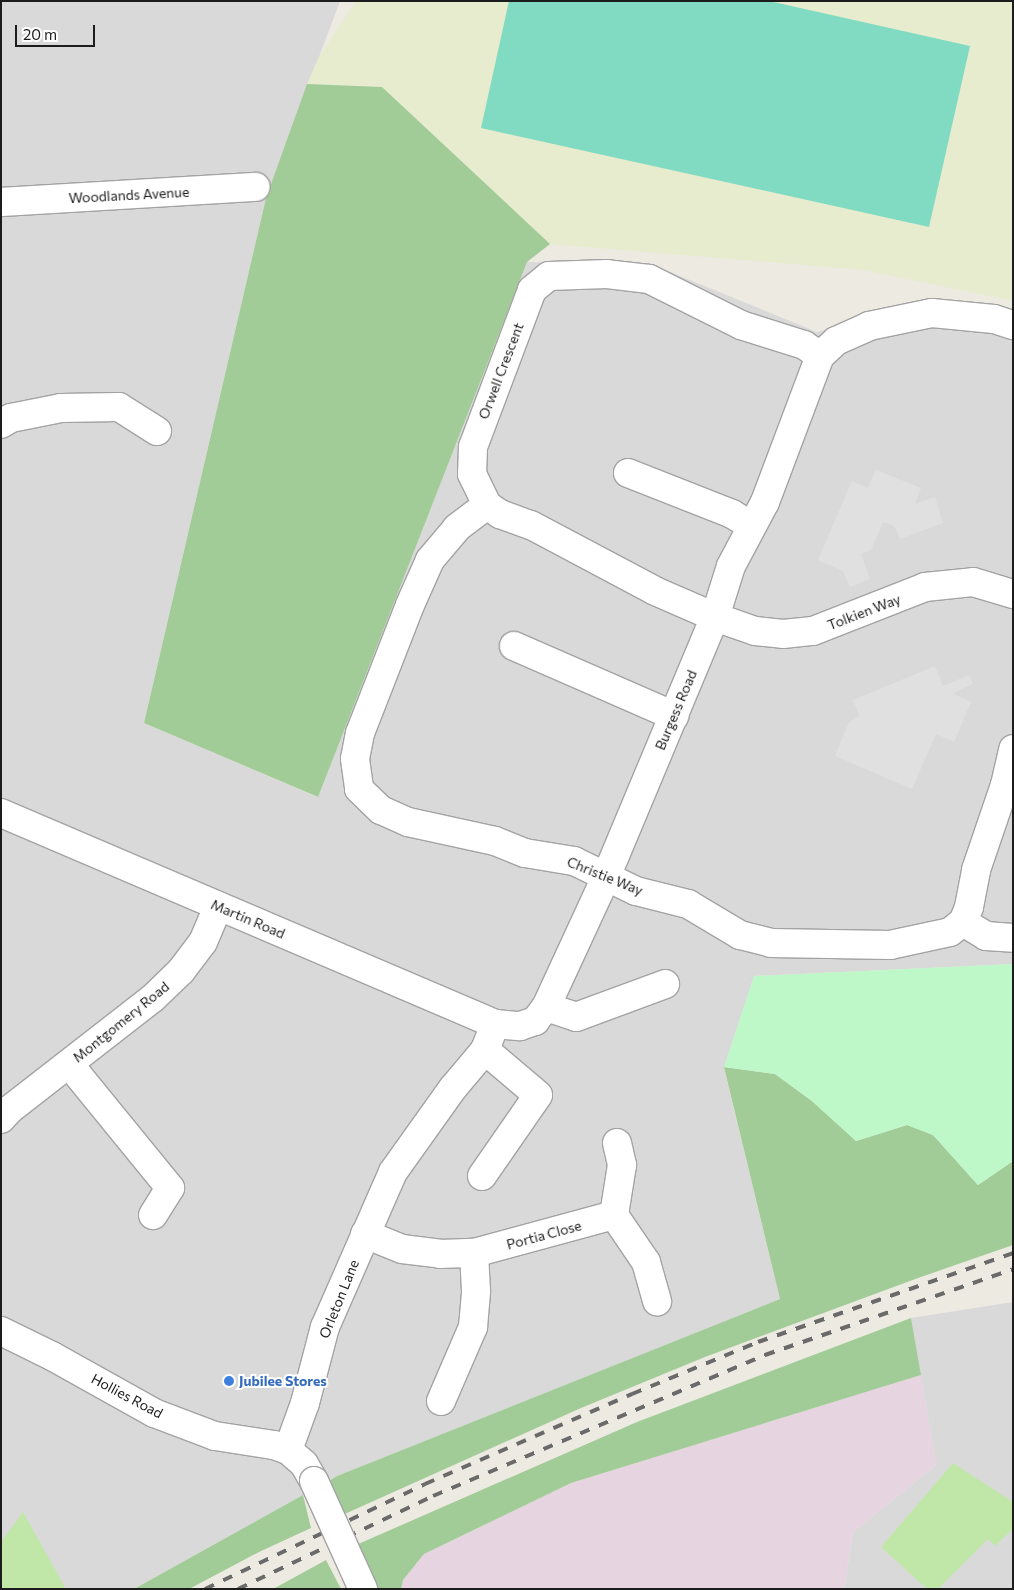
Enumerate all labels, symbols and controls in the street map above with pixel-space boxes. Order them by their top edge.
scale bar [18,15,98,47]
text: 20 m [23,25,57,43]
street label: Woodlands Avenue [68,183,190,207]
street label: Orwell Crescent [475,320,527,422]
street label: Tolkien Way [825,590,903,634]
street label: Burgess Road [652,667,700,753]
street label: Christie Way [565,853,645,899]
street label: Martin Road [208,896,288,942]
street label: Montgomery Road [69,978,173,1066]
street label: Portia Close [505,1217,583,1253]
street label: Orleton Lane [316,1257,362,1341]
street label: Hollies Road [88,1370,166,1422]
place label: Jubilee Stores [239,1373,327,1389]
marker: Jubilee Stores [223,1375,235,1387]

